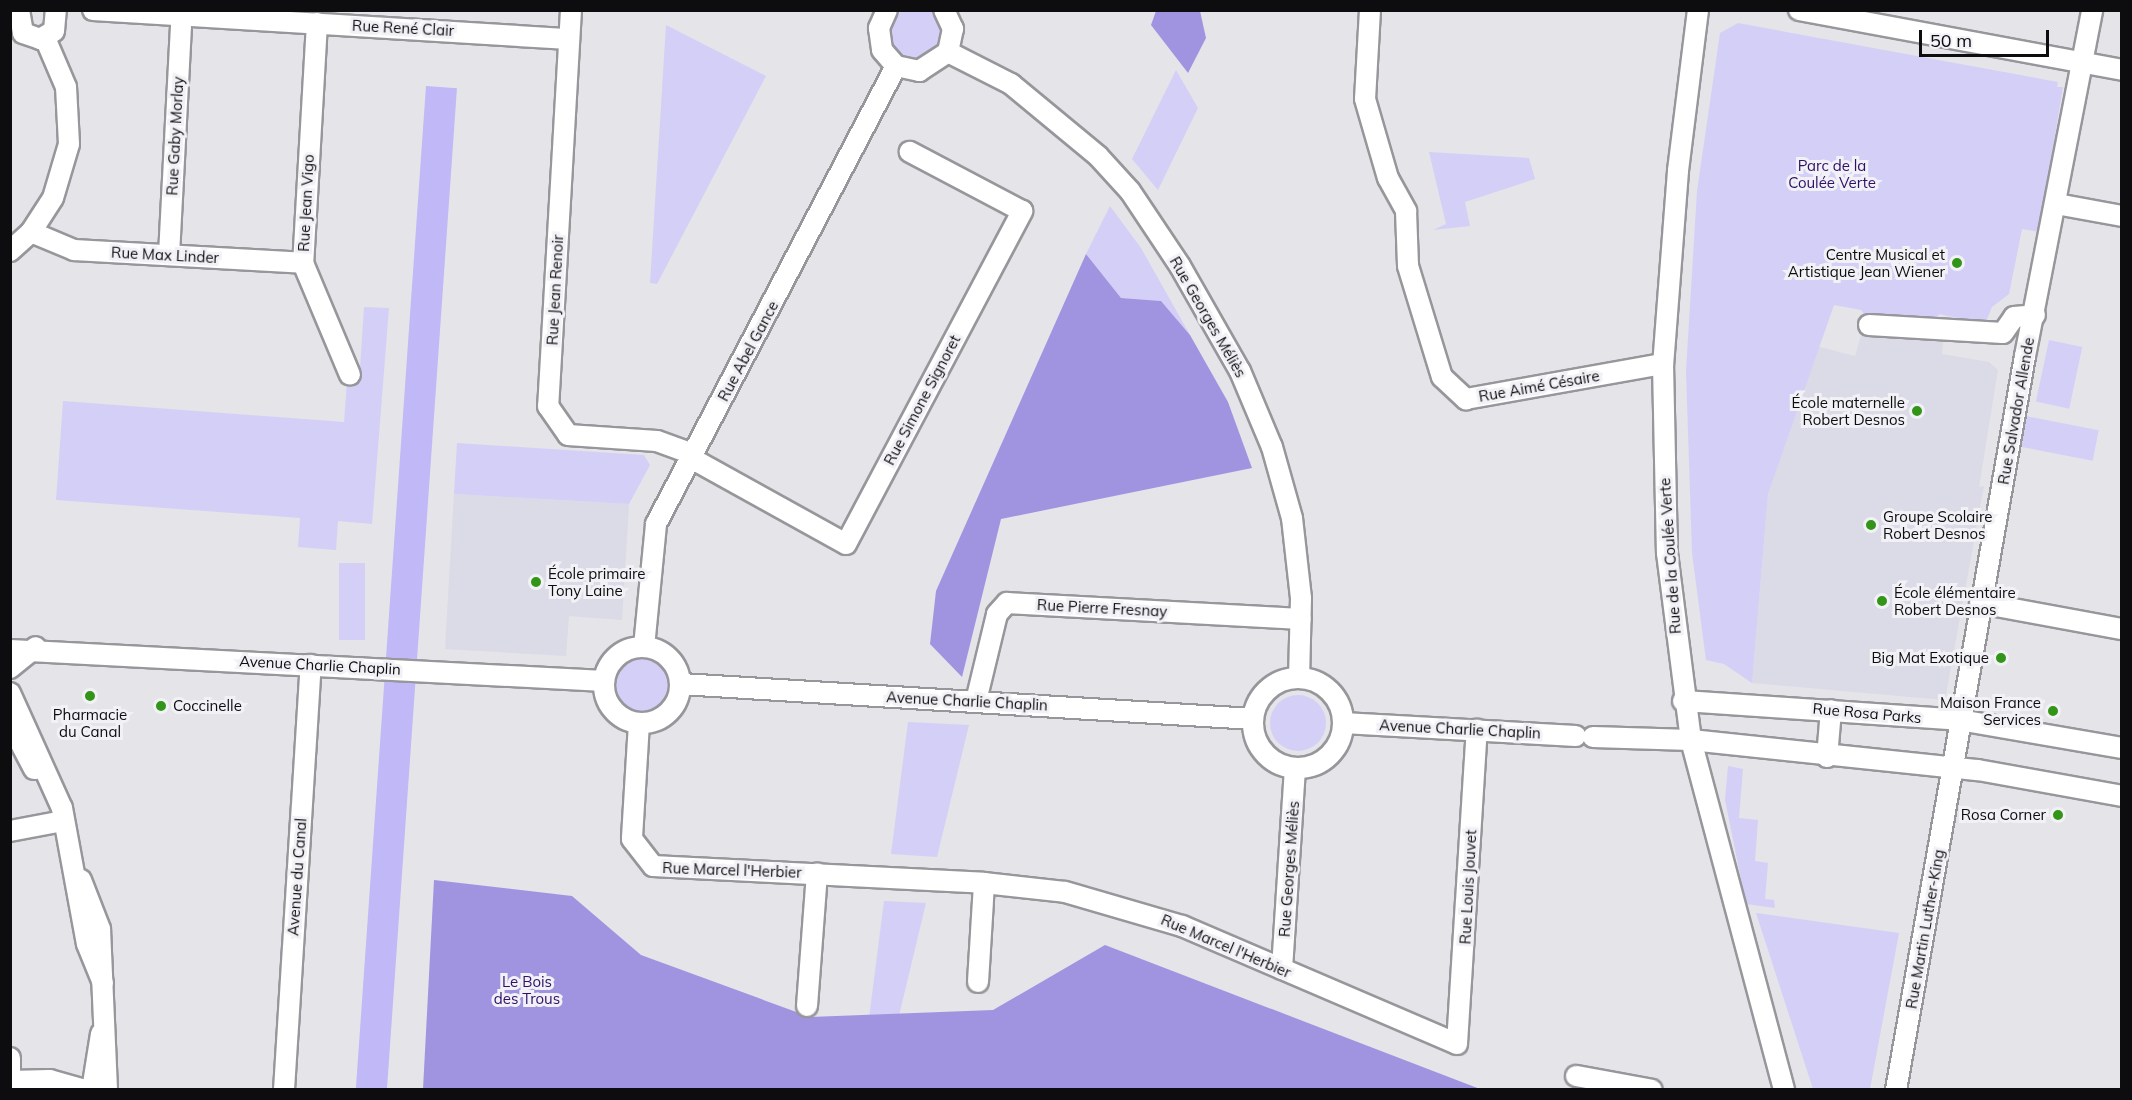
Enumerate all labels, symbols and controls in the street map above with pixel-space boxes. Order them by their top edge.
street label: Rue René Clair [352,16,454,40]
scale bar [1922,18,2052,56]
text: 50 m [1930,29,1972,52]
street label: Rue Gaby Morlay [163,76,187,196]
street label: Rue Jean Vigo [294,154,318,252]
park label: Parc de la Coulée Verte [1788,156,1876,191]
street label: Rue Jean Renoir [543,234,567,346]
street label: Rue Max Linder [111,243,219,267]
place label: Centre Musical et Artistique Jean Wiener [1788,245,1945,280]
street label: Rue Georges Méliès [1166,253,1250,381]
marker: Centre Musical et Artistique Jean Wiener [1950,256,1964,270]
street label: Rue Abel Gance [714,298,782,404]
street label: Rue Simone Signoret [880,332,964,468]
street label: Rue Salvador Allende [1994,336,2038,486]
street label: Rue Aimé Césaire [1477,367,1601,405]
place label: École maternelle Robert Desnos [1792,393,1905,428]
marker: École maternelle Robert Desnos [1910,404,1924,418]
street label: Rue de la Coulée Verte [1656,477,1684,635]
place label: Groupe Scolaire Robert Desnos [1883,507,1992,542]
marker: Groupe Scolaire Robert Desnos [1864,518,1878,532]
place label: École primaire Tony Laine [548,564,646,599]
marker: École primaire Tony Laine [529,575,543,589]
place label: École élémentaire Robert Desnos [1894,583,2016,618]
marker: École élémentaire Robert Desnos [1875,594,1889,608]
street label: Rue Pierre Fresnay [1036,596,1168,620]
place label: Big Mat Exotique [1871,649,1989,667]
marker: Big Mat Exotique [1994,651,2008,665]
street label: Avenue Charlie Chaplin [239,652,401,678]
street label: Avenue Charlie Chaplin [886,688,1048,714]
marker: Pharmacie du Canal [83,689,97,703]
place label: Maison France Services [1940,693,2041,728]
place label: Coccinelle [173,697,242,715]
marker: Coccinelle [154,699,168,713]
street label: Rue Rosa Parks [1812,699,1922,727]
marker: Maison France Services [2046,704,2060,718]
place label: Pharmacie du Canal [53,705,127,740]
street label: Avenue Charlie Chaplin [1379,716,1541,742]
street label: Rue Georges Méliès [1275,800,1303,938]
place label: Rosa Corner [1961,806,2046,824]
marker: Rosa Corner [2051,808,2065,822]
street label: Avenue du Canal [284,817,310,937]
street label: Rue Louis Jouvet [1456,829,1480,945]
street label: Rue Martin Luther-King [1902,848,1948,1010]
street label: Rue Marcel l'Herbier [662,859,802,881]
street label: Rue Marcel l'Herbier [1158,910,1294,982]
park label: Le Bois des Trous [494,972,560,1007]

